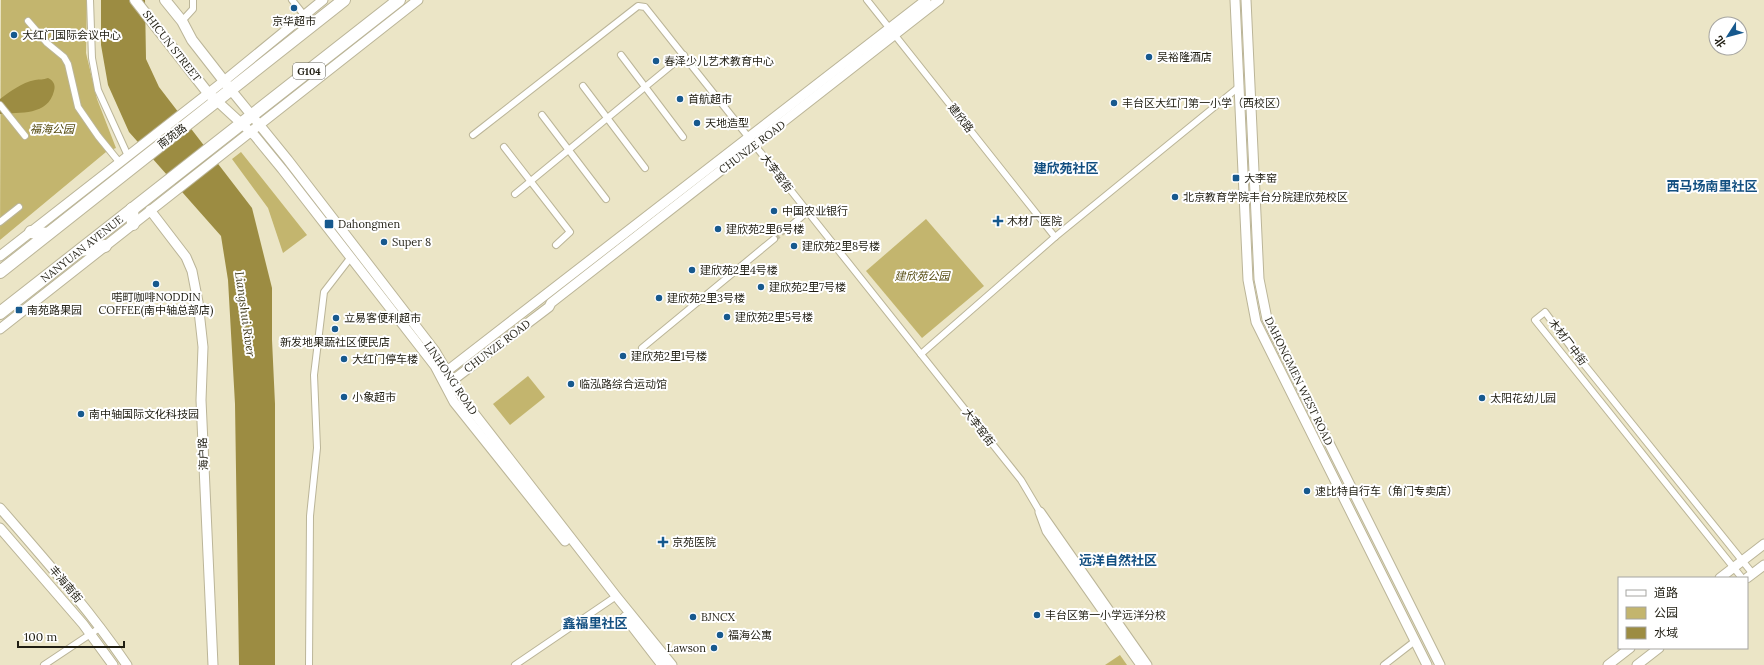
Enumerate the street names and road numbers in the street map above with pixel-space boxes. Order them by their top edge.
street label: SHICUN STREET [140,8,204,84]
road number: G104 [293,63,325,79]
street label: 建欣路 [945,101,977,135]
street label: CHUNZE ROAD [716,117,788,177]
street label: 南苑路 [155,120,189,152]
street label: 大李窑街 [758,151,796,195]
street label: NANYUAN AVENUE [38,212,126,285]
street label: DAHONGMEN WEST ROAD [1262,314,1336,448]
street label: CHUNZE ROAD [461,316,533,376]
street label: 木材厂中街 [1546,316,1590,368]
street label: LINHONG ROAD [421,339,481,417]
street label: 大李窑街 [960,405,998,449]
street label: 海户路 [195,437,211,471]
street label: 丰海南街 [46,563,86,605]

